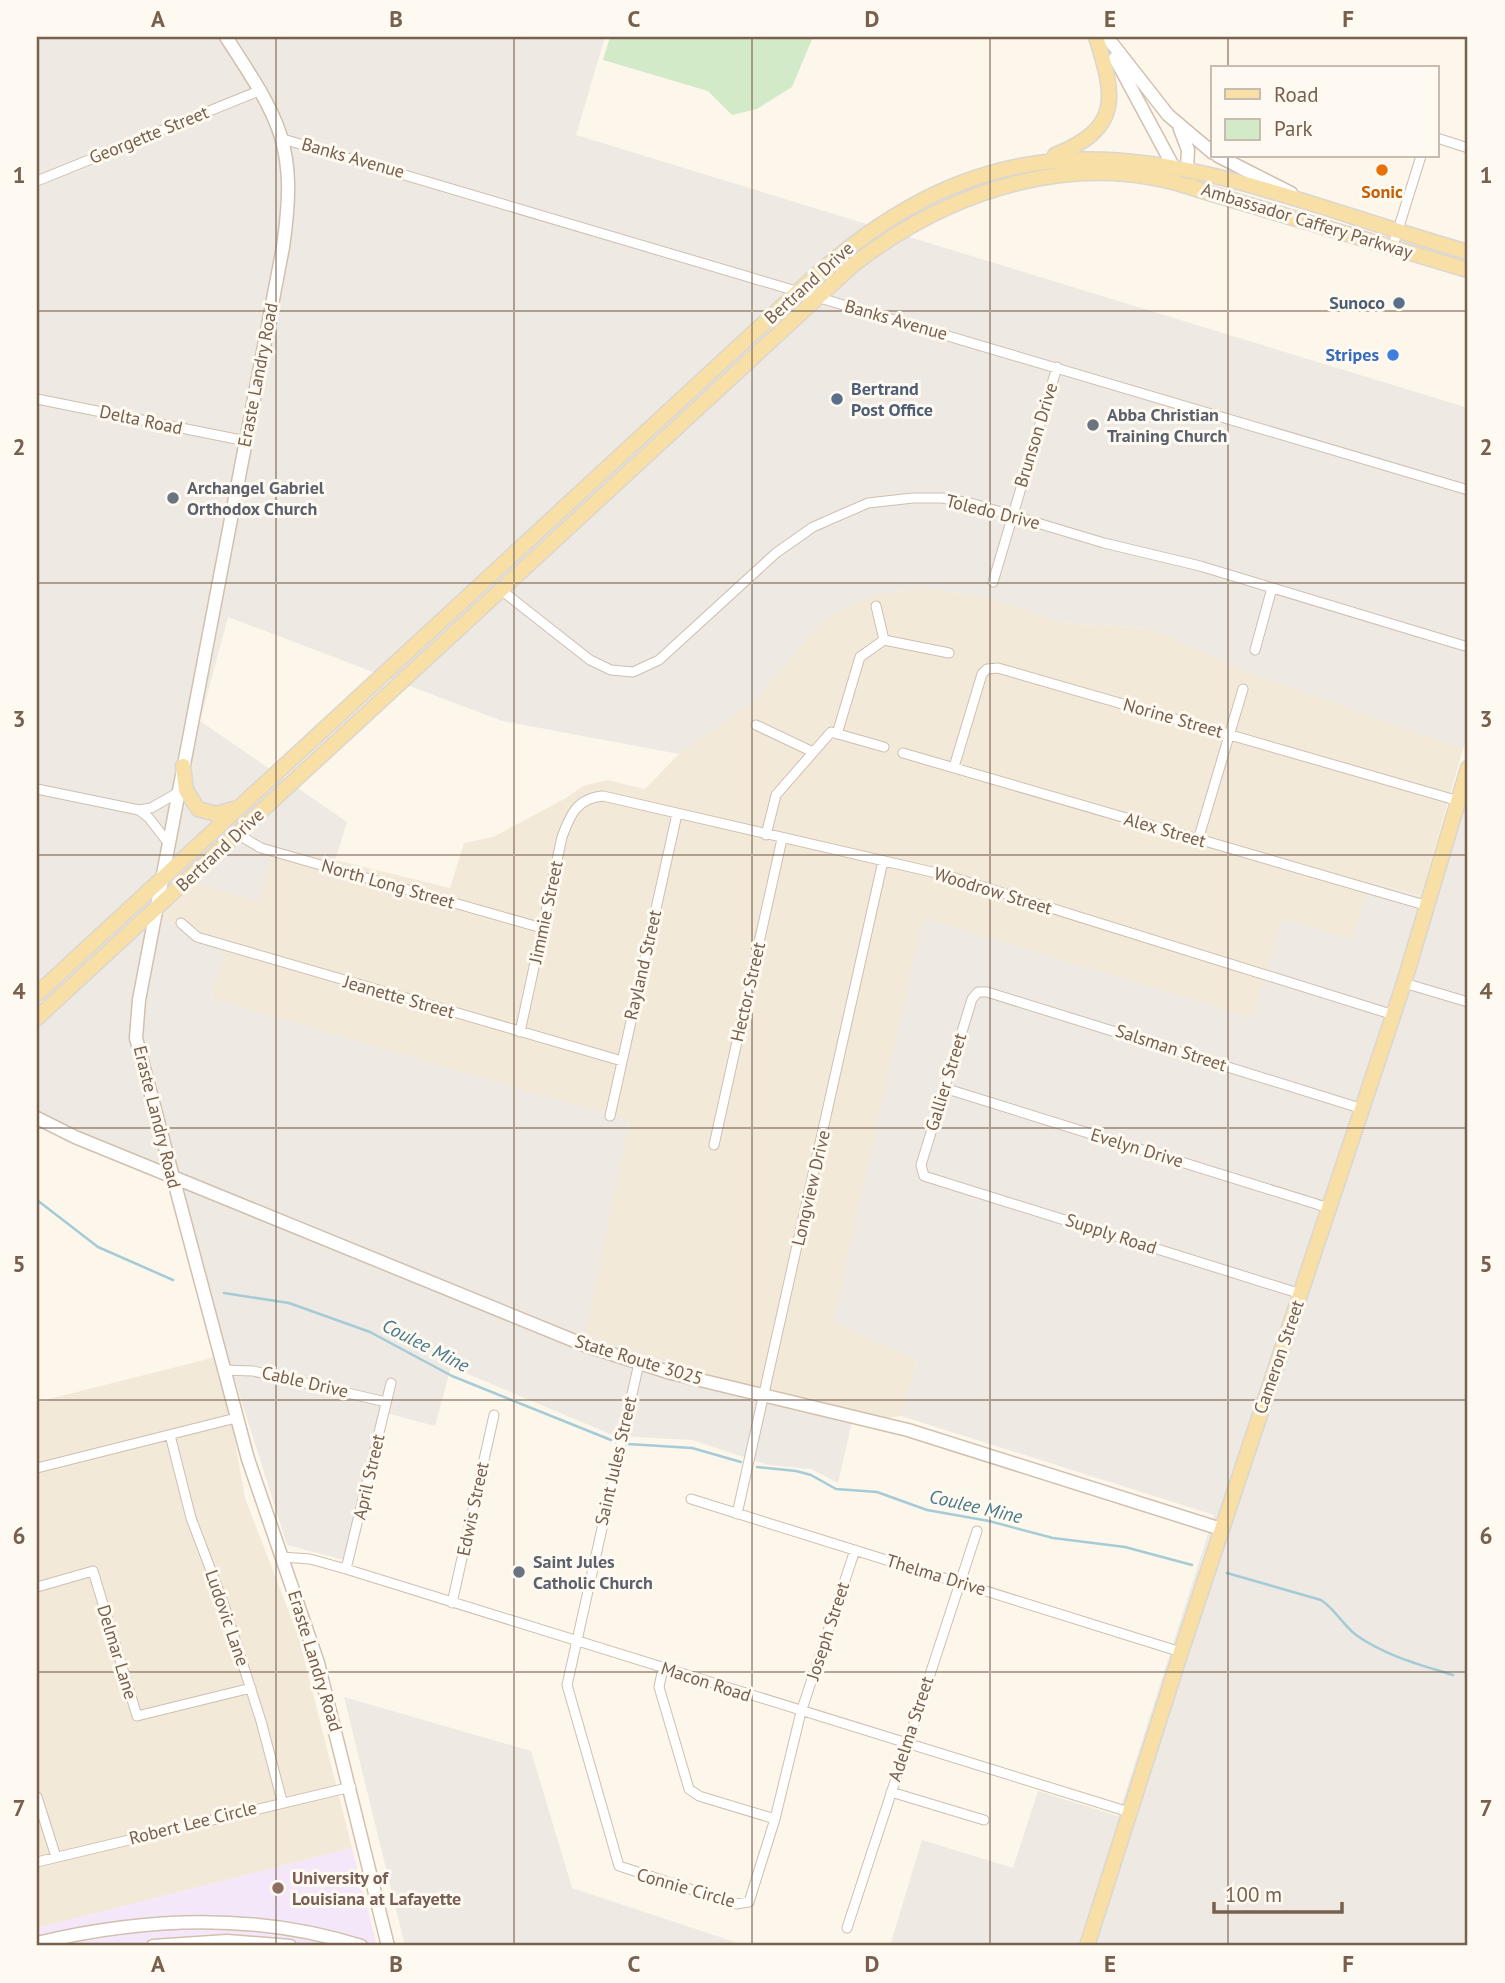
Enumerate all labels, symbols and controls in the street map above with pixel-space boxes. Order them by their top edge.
text: A [151,4,165,33]
text: B [389,4,403,33]
text: C [628,4,641,33]
text: D [865,4,879,33]
text: E [1104,4,1116,33]
text: F [1342,4,1354,33]
legend [1211,66,1438,158]
text: Road [1274,81,1318,108]
street label: Georgette Street [86,100,212,169]
text: Park [1274,115,1313,142]
street label: Banks Avenue [299,132,407,183]
text: 1 [12,160,26,189]
text: 1 [1479,160,1493,189]
marker: Sonic [1374,162,1390,178]
street label: Ambassador Caffery Parkway [1199,177,1416,264]
place label: Sonic [1361,180,1403,203]
street label: Bertrand Drive [759,237,858,329]
place label: Sunoco [1329,291,1385,314]
street label: Banks Avenue [842,294,950,345]
marker: Sunoco [1391,295,1407,311]
street label: Eraste Landry Road [232,301,283,449]
place label: Stripes [1326,343,1379,366]
marker: Stripes [1385,347,1401,363]
place label: Bertrand Post Office [851,377,933,421]
street label: Brunson Drive [1009,380,1062,490]
marker: Bertrand Post Office [829,391,845,407]
street label: Delta Road [98,400,185,440]
place label: Abba Christian Training Church [1107,403,1227,447]
marker: Abba Christian Training Church [1085,417,1101,433]
text: 2 [12,432,26,461]
text: 2 [1479,432,1493,461]
place label: Archangel Gabriel Orthodox Church [187,476,325,520]
street label: Toledo Drive [944,489,1043,534]
marker: Archangel Gabriel Orthodox Church [165,490,181,506]
street label: Norine Street [1121,692,1226,743]
text: 3 [12,704,26,733]
text: 3 [1479,704,1493,733]
street label: Bertrand Drive [171,803,269,896]
street label: Alex Street [1122,807,1209,852]
street label: North Long Street [319,854,457,914]
street label: Jimmie Street [523,859,568,966]
street label: Woodrow Street [931,862,1055,919]
street label: Rayland Street [619,908,666,1022]
street label: Hector Street [725,940,770,1044]
street label: Jeanette Street [340,969,457,1023]
text: 4 [12,976,26,1005]
text: 4 [1479,976,1493,1005]
street label: Salsman Street [1113,1019,1230,1076]
street label: Gallier Street [920,1030,971,1134]
street label: Eraste Landry Road [129,1043,186,1191]
street label: Evelyn Drive [1088,1123,1186,1173]
street label: Longview Drive [786,1128,835,1248]
street label: Supply Road [1063,1208,1160,1259]
text: 5 [12,1249,26,1278]
text: 5 [1479,1249,1493,1278]
street label: Cameron Street [1248,1297,1309,1417]
water label: Coulee Mine [378,1313,474,1377]
street label: State Route 3025 [572,1329,706,1390]
street label: Cable Drive [260,1360,351,1403]
street label: Saint Jules Street [589,1394,642,1528]
street label: April Street [347,1432,390,1522]
street label: Edwis Street [451,1460,494,1558]
water label: Coulee Mine [927,1484,1025,1528]
text: 6 [12,1521,26,1550]
text: 6 [1479,1521,1493,1550]
street label: Thelma Drive [884,1548,989,1601]
place label: Saint Jules Catholic Church [533,1550,653,1594]
marker: Saint Jules Catholic Church [511,1564,527,1580]
street label: Ludovic Lane [200,1567,255,1669]
street label: Joseph Street [801,1579,854,1684]
street label: Eraste Landry Road [283,1588,348,1734]
street label: Delmar Lane [92,1602,143,1702]
street label: Macon Road [658,1656,754,1707]
street label: Adelma Street [883,1673,938,1784]
text: 7 [12,1793,26,1822]
text: 7 [1479,1793,1493,1822]
street label: Robert Lee Circle [127,1796,259,1849]
street label: Connie Circle [634,1862,738,1913]
place label: University of Louisiana at Lafayette [292,1866,461,1910]
scale bar [1214,1871,1342,1915]
marker: University of Louisiana at Lafayette [270,1880,286,1896]
text: 100 m [1225,1881,1282,1908]
text: A [151,1949,165,1978]
text: B [389,1949,403,1978]
text: C [628,1949,641,1978]
text: D [865,1949,879,1978]
text: E [1104,1949,1116,1978]
text: F [1342,1949,1354,1978]

